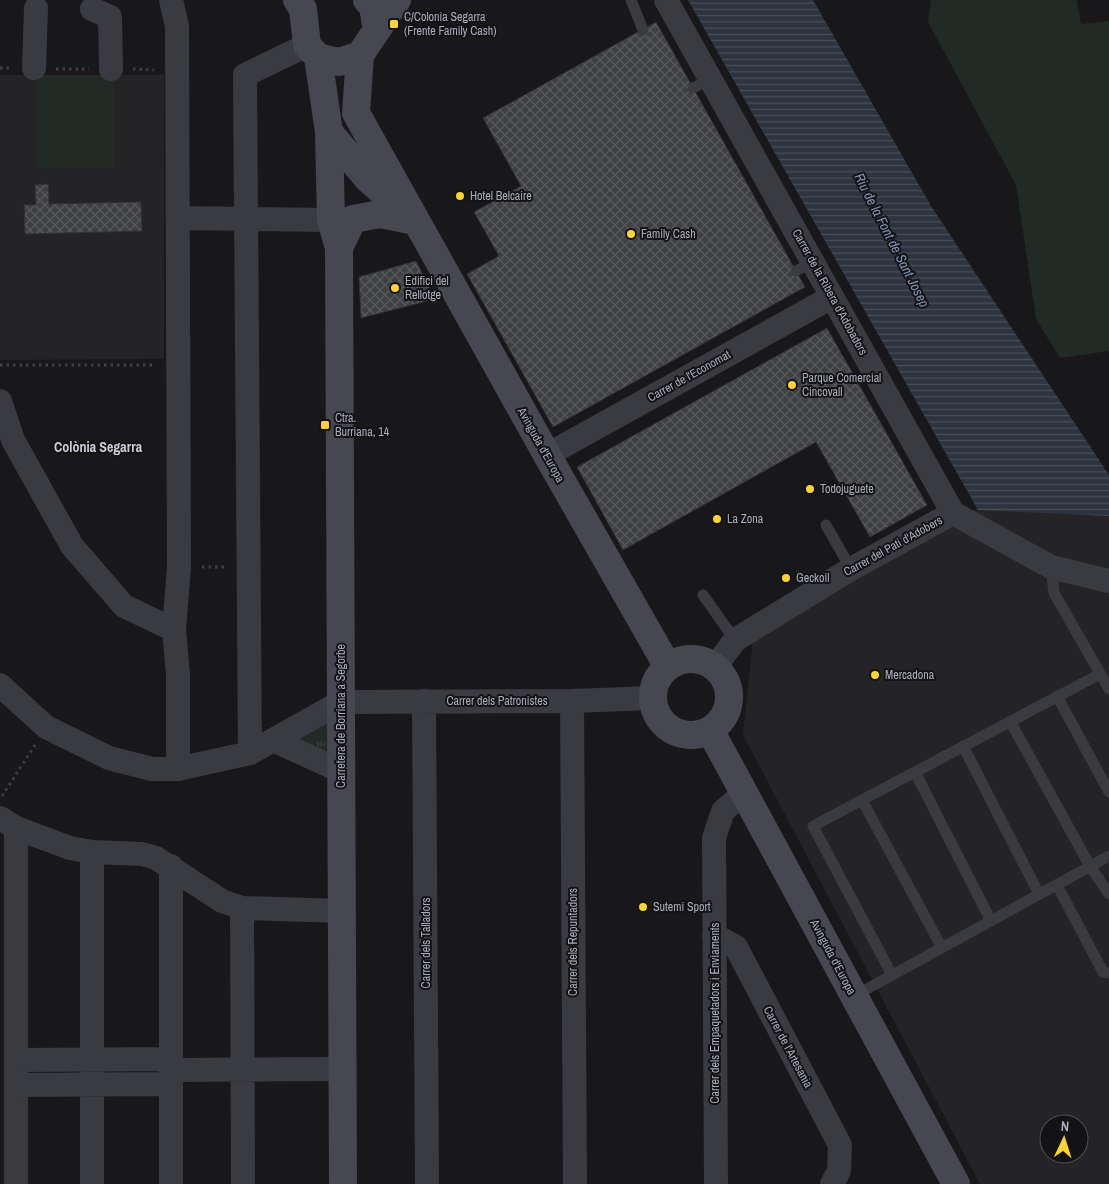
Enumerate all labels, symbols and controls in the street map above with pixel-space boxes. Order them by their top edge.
place label: C/Colonia Segarra (Frente Family Cash) [404,9,496,39]
marker: C/Colonia Segarra (Frente Family Cash) [388,18,400,30]
water label: Riu de la Font de Sant Josep [850,170,934,310]
place label: Hotel Belcaire [470,188,532,204]
marker: Hotel Belcaire [454,190,466,202]
place label: Family Cash [641,226,696,242]
street label: Carrer de la Ribera d'Adobadors [789,226,871,358]
marker: Family Cash [625,228,637,240]
place label: Edifici del Rellotge [405,273,449,303]
marker: Edifici del Rellotge [389,282,401,294]
street label: Carrer de l'Economat [645,346,734,405]
place label: Parque Comercial Cincovall [802,370,881,400]
marker: Parque Comercial Cincovall [786,379,798,391]
street label: Avinguda d'Europa [513,404,568,486]
place label: Ctra. Burriana, 14 [335,410,390,440]
marker: Ctra. Burriana, 14 [319,419,331,431]
district label: Colònia Segarra [54,438,143,456]
place label: Todojuguete [820,481,874,497]
marker: Todojuguete [804,483,816,495]
place label: La Zona [727,511,764,527]
street label: Carrer del Pati d'Adobers [841,512,945,580]
marker: La Zona [711,513,723,525]
place label: Geckoil [796,570,829,586]
marker: Geckoil [780,572,792,584]
street label: Carretera de Borriana a Segorbe [333,644,349,788]
place label: Mercadona [885,667,935,683]
marker: Mercadona [869,669,881,681]
street label: Carrer dels Patronistes [446,693,548,709]
street label: Carrer dels Repuntadors [565,888,581,996]
street label: Carrer dels Talladors [418,898,434,988]
place label: Sutemi Sport [653,899,711,915]
marker: Sutemi Sport [637,901,649,913]
street label: Avinguda d'Europa [806,916,860,998]
street label: Carrer dels Empaquetadors i Enviaments [707,922,723,1104]
street label: Carrer de l'Artesania [760,1003,817,1091]
north arrow [1039,1114,1089,1164]
text: N [1060,1117,1070,1135]

